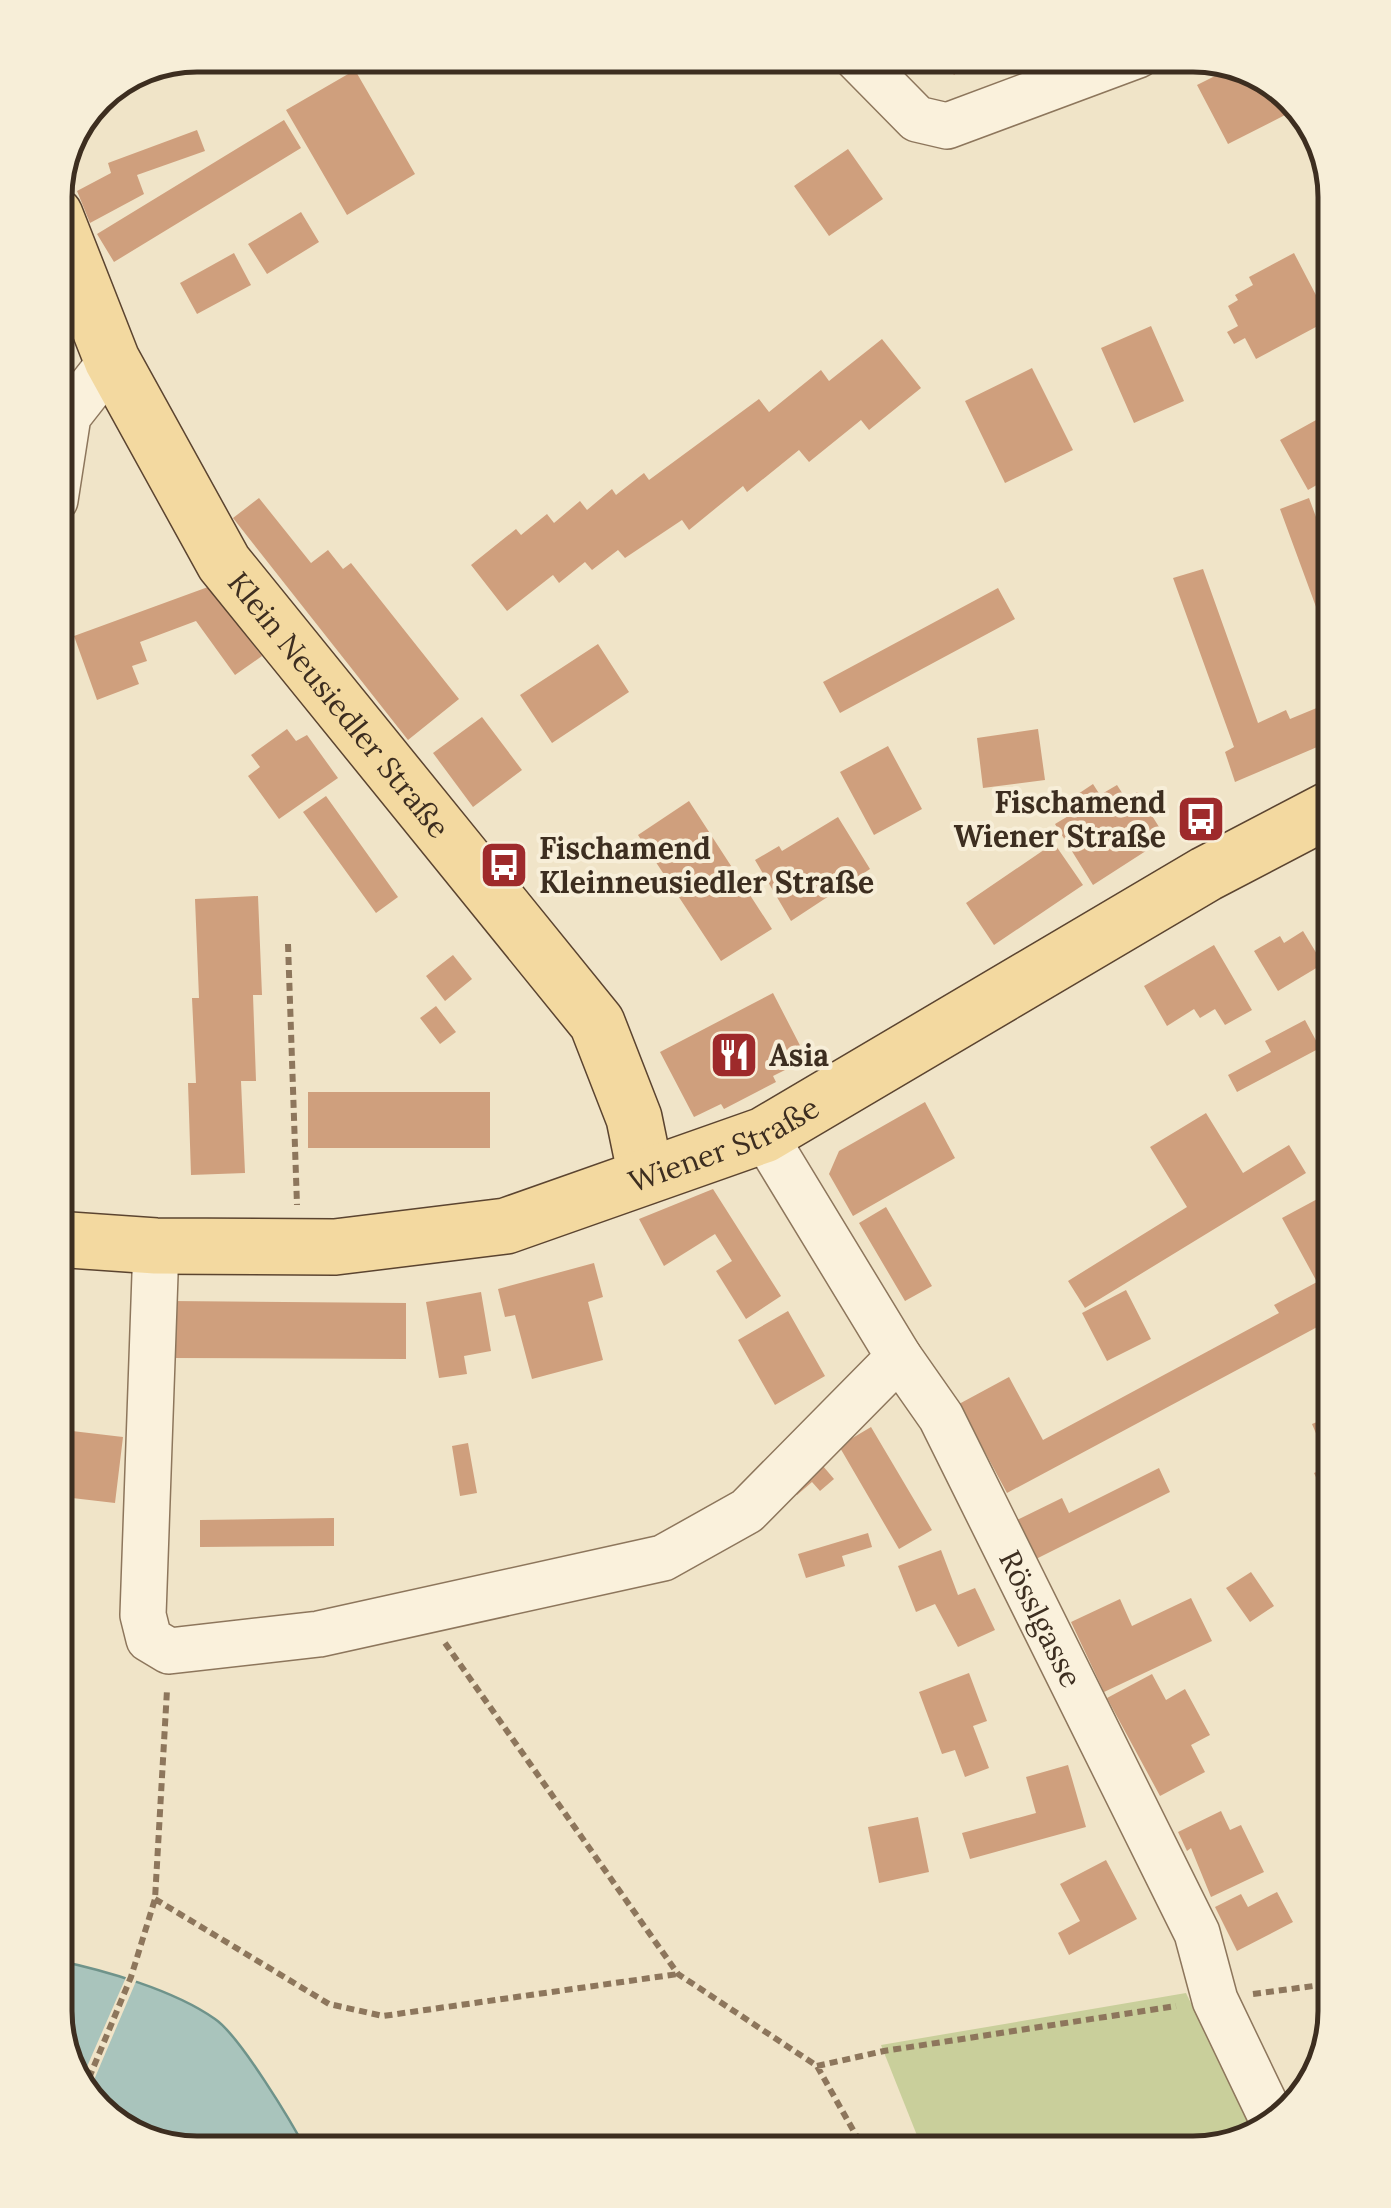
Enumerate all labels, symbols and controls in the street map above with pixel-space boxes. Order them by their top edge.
street label: Klein Neusiedler Straße [220,564,458,845]
place label: Fischamend Wiener Straße [953,783,1166,855]
bus stop icon: Fischamend Wiener Straße [1175,793,1227,845]
place label: Fischamend Kleinneusiedler Straße [539,829,874,901]
bus stop icon: Fischamend Kleinneusiedler Straße [478,839,530,891]
restaurant icon: Asia [708,1029,760,1081]
place label: Asia [769,1036,829,1074]
street label: Wiener Straße [623,1088,826,1200]
street label: Rösslgasse [991,1544,1091,1693]

